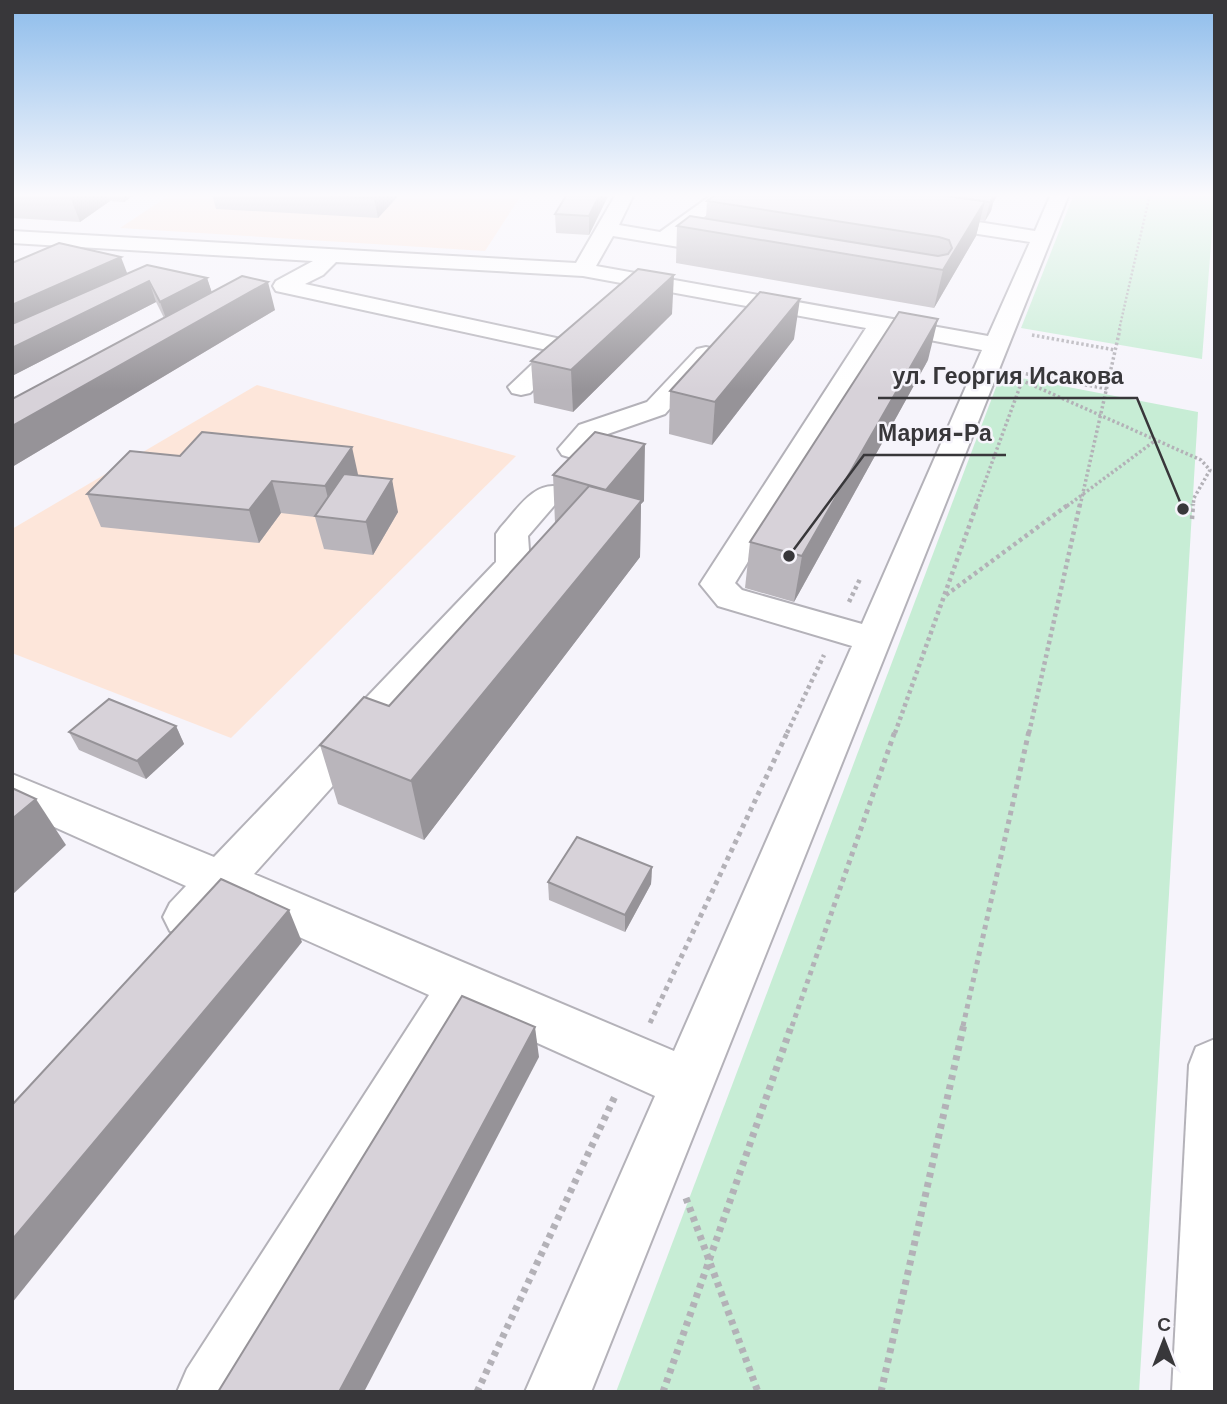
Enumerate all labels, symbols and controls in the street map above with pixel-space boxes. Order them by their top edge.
callout: ул. Георгия Исакова [878,354,1137,398]
text: ул. Георгия Исакова [892,363,1124,390]
callout: Мария-Ра [864,411,1006,455]
text: Мария-Ра [878,420,992,447]
north arrow [1129,1306,1199,1376]
text: С [1157,1313,1171,1336]

